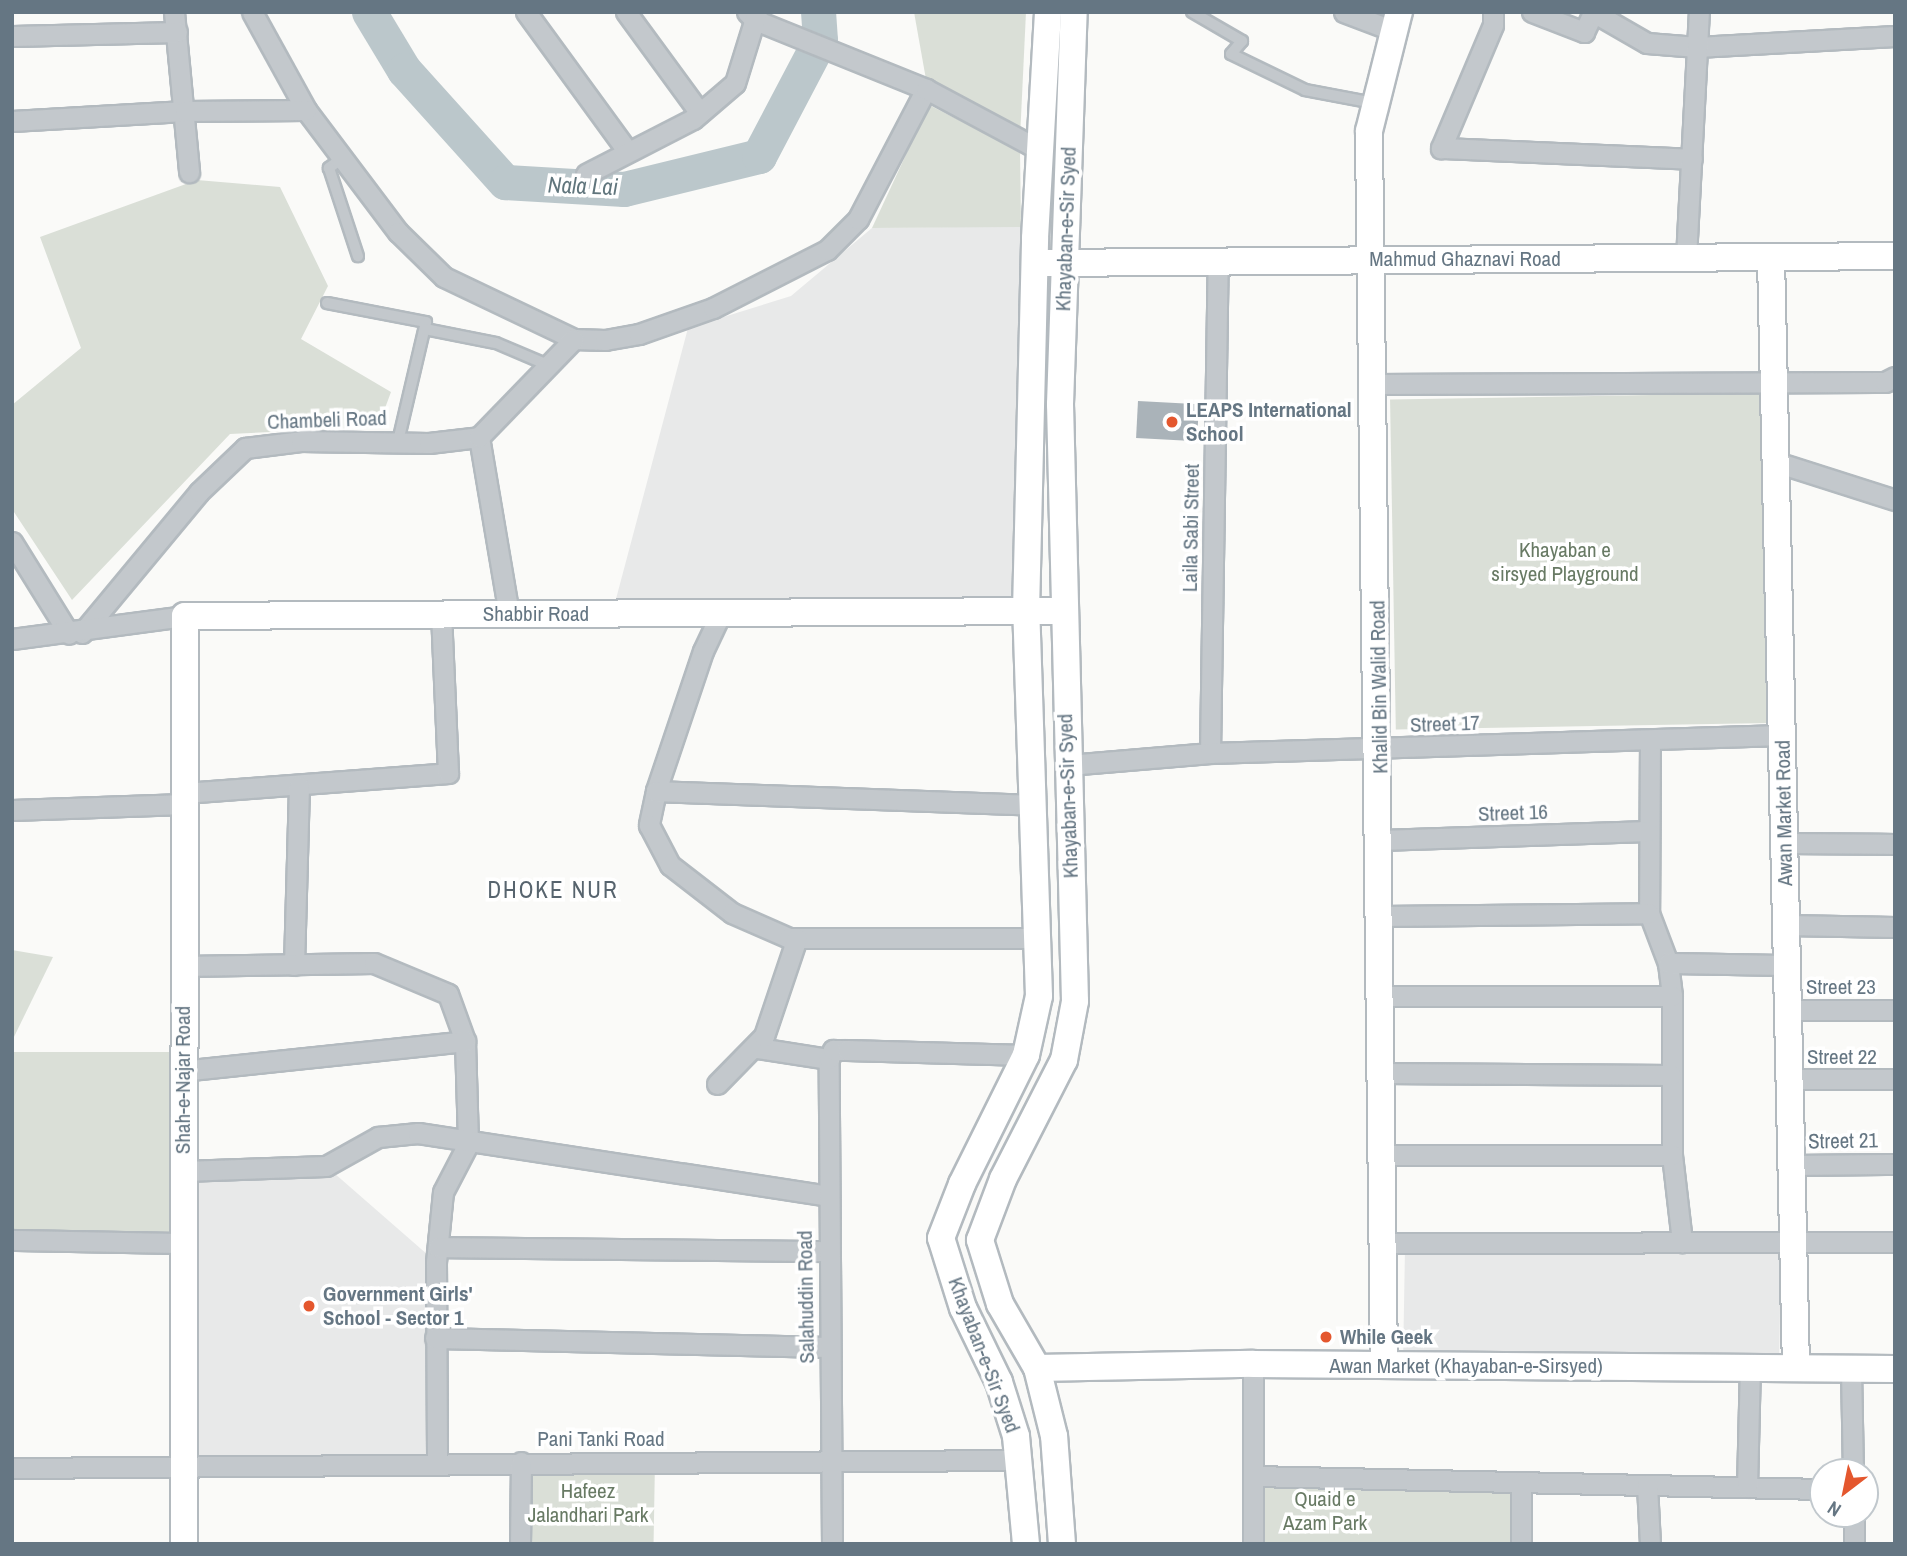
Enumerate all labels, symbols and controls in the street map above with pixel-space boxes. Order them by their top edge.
street label: Khayaban-e-Sir Syed [1051,146,1081,312]
water label: Nala Lai [547,171,619,201]
street label: Mahmud Ghaznavi Road [1369,246,1561,272]
place label: LEAPS International School [1186,397,1352,447]
street label: Chambeli Road [267,405,387,435]
marker: LEAPS International School [1164,414,1180,430]
street label: Laila Sabi Street [1177,464,1205,592]
park label: Khayaban e sirsyed Playground [1491,537,1639,587]
street label: Khalid Bin Walid Road [1365,600,1393,774]
street label: Shabbir Road [483,601,589,627]
street label: Street 17 [1410,710,1480,738]
street label: Khayaban-e-Sir Syed [1053,713,1083,879]
street label: Awan Market Road [1770,740,1798,886]
street label: Street 16 [1478,799,1548,827]
district label: DHOKE NUR [489,876,617,904]
street label: Street 23 [1806,974,1876,1000]
street label: Shah-e-Najar Road [170,1006,196,1154]
street label: Street 22 [1807,1044,1877,1070]
street label: Street 21 [1808,1128,1878,1154]
street label: Salahuddin Road [792,1230,820,1364]
street label: Khayaban-e-Sir Syed [943,1274,1025,1436]
place label: Government Girls' School - Sector 1 [323,1281,473,1331]
marker: Government Girls' School - Sector 1 [301,1298,317,1314]
place label: While Geek [1340,1324,1433,1350]
marker: While Geek [1318,1329,1334,1345]
street label: Awan Market (Khayaban-e-Sirsyed) [1329,1353,1603,1379]
street label: Pani Tanki Road [537,1426,665,1452]
north arrow [1809,1458,1879,1528]
park label: Hafeez Jalandhari Park [528,1478,648,1528]
park label: Quaid e Azam Park [1283,1486,1367,1536]
text: N [1822,1495,1846,1523]

